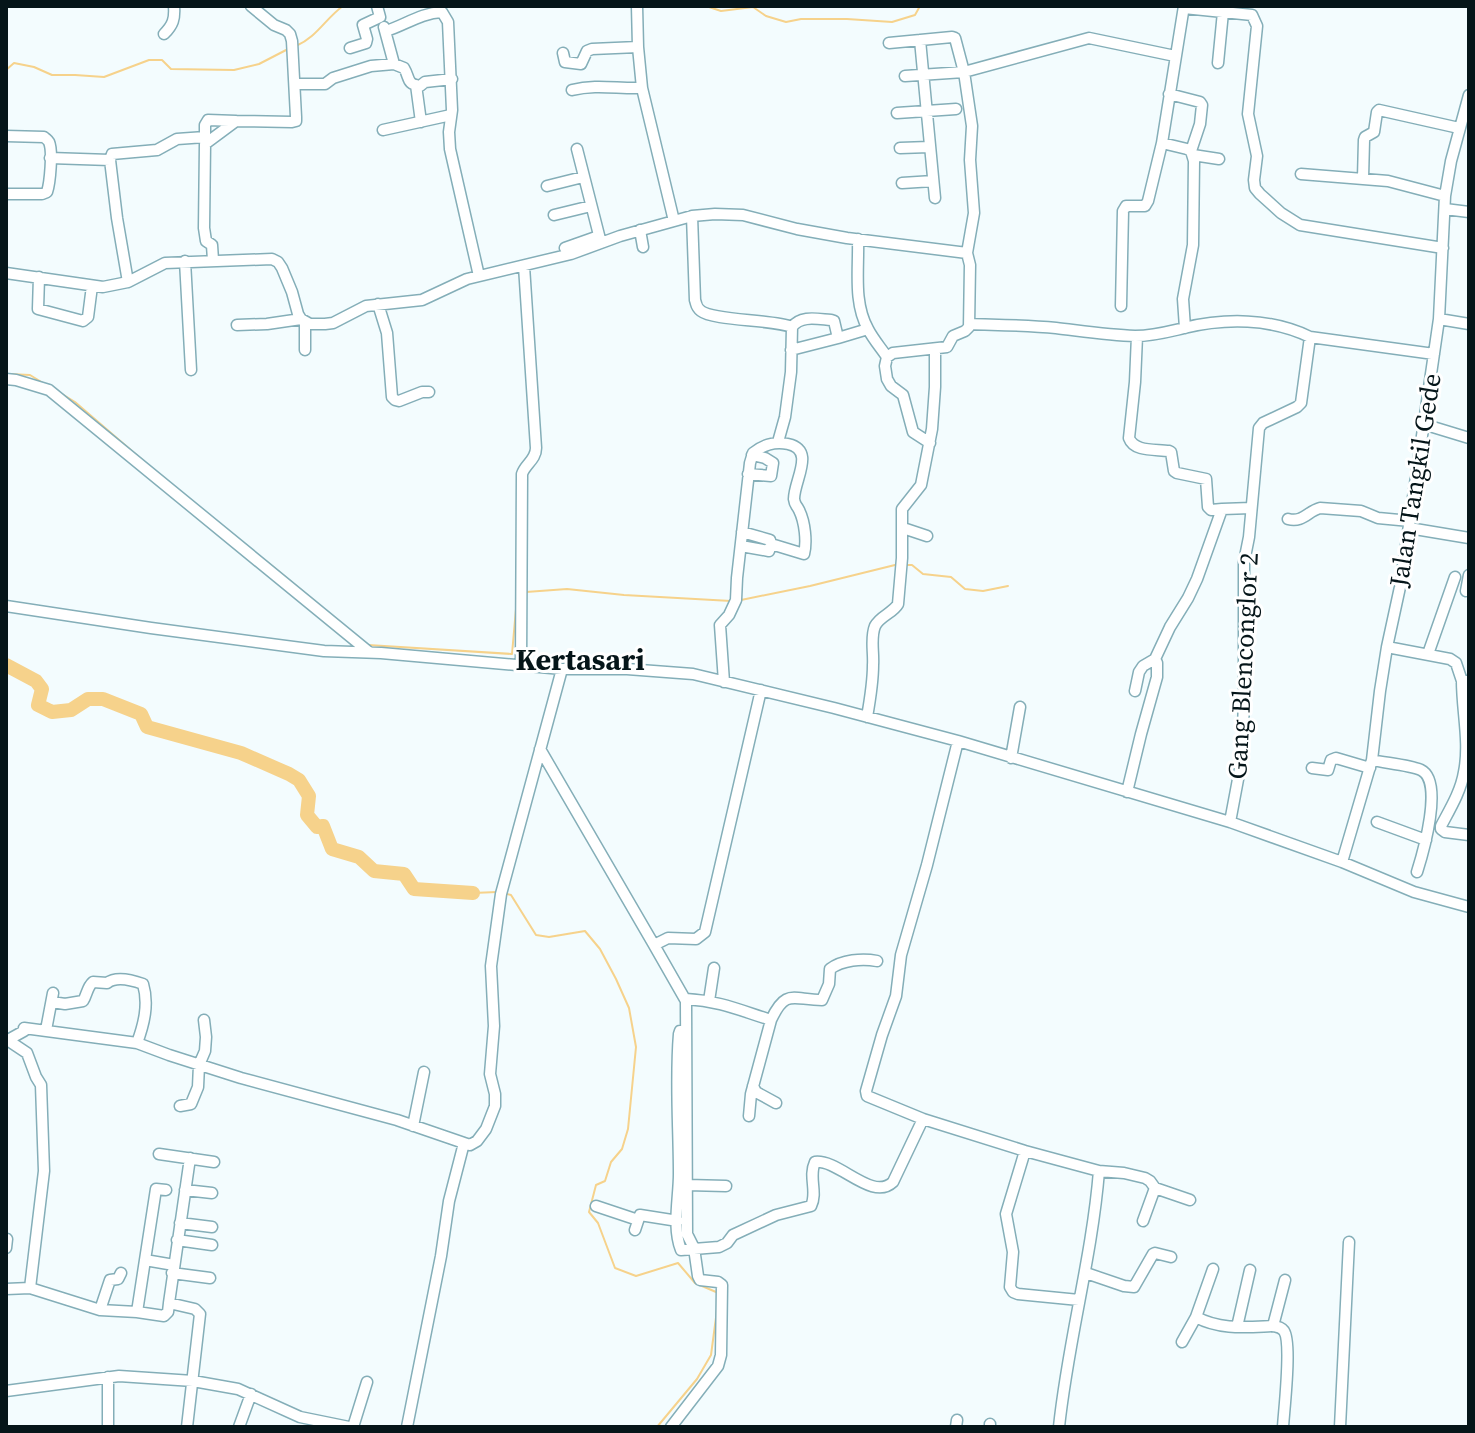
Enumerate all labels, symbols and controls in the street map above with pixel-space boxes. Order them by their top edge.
street label: Jalan Tangkil Gede [1380,371,1450,590]
street label: Gang Blenconglor 2 [1219,552,1267,780]
district label: Kertasari [515,639,645,680]

